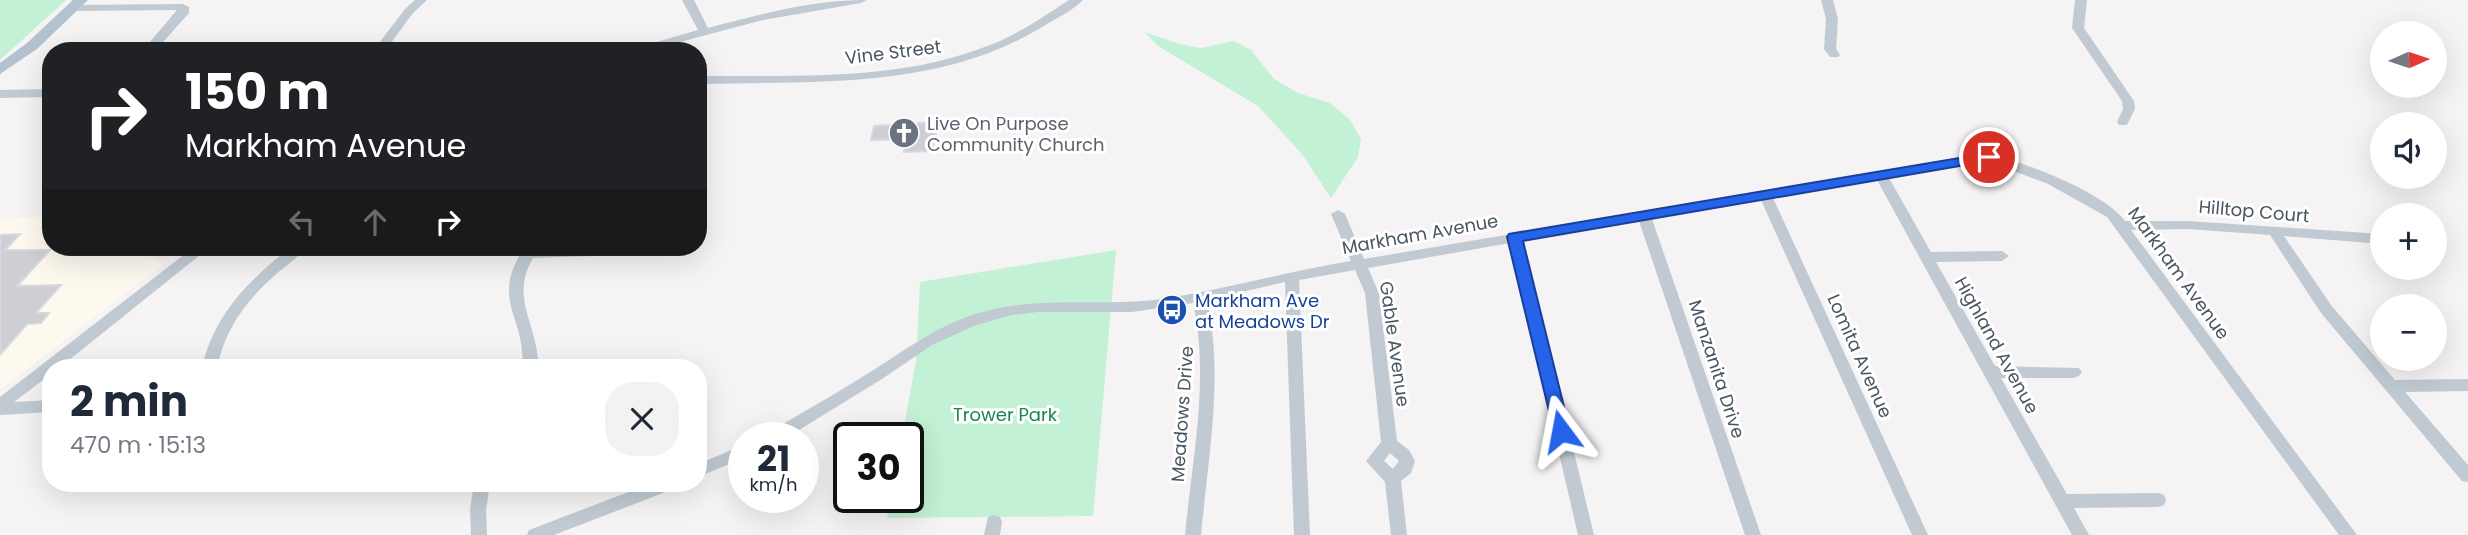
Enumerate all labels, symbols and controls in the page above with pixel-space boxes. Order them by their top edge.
north arrow [2370,21,2446,98]
map controls [2370,21,2447,371]
street label: Vine Street [843,34,943,70]
text: 150 m [185,58,330,126]
icon: right [70,70,161,161]
place label: Live On Purpose Community Church [927,111,1105,157]
button: sound [2370,112,2447,189]
church icon: Live On Purpose Community Church [887,116,921,150]
text: Markham Avenue [185,123,466,168]
pin [1959,127,2019,187]
icon: arrive [1970,138,2008,176]
street label: Hilltop Court [2198,194,2310,228]
street label: Markham Avenue [2122,202,2236,344]
icon: left [283,203,321,241]
icon: ahead [356,203,394,241]
icon: right [429,203,467,241]
button: + [2370,203,2447,280]
street label: Markham Avenue [1340,208,1500,260]
street label: Highland Avenue [1949,272,2045,418]
street label: Gable Avenue [1374,280,1416,408]
place label: Markham Ave at Meadows Dr [1195,288,1330,334]
street label: Lomita Avenue [1821,290,1899,422]
bus stop icon: Markham Ave at Meadows Dr [1155,293,1189,327]
button: − [2370,294,2447,371]
street label: Manzanita Drive [1683,297,1751,441]
street label: Meadows Drive [1165,345,1199,483]
text: 2 min [70,372,188,431]
button: close [605,382,679,456]
position arrow [1524,394,1598,468]
park label: Trower Park [953,402,1058,427]
speed limit sign: 30 [833,422,924,513]
text: 470 m · 15:13 [70,429,206,461]
text: 21 [757,434,790,483]
text: km/h [750,472,797,497]

